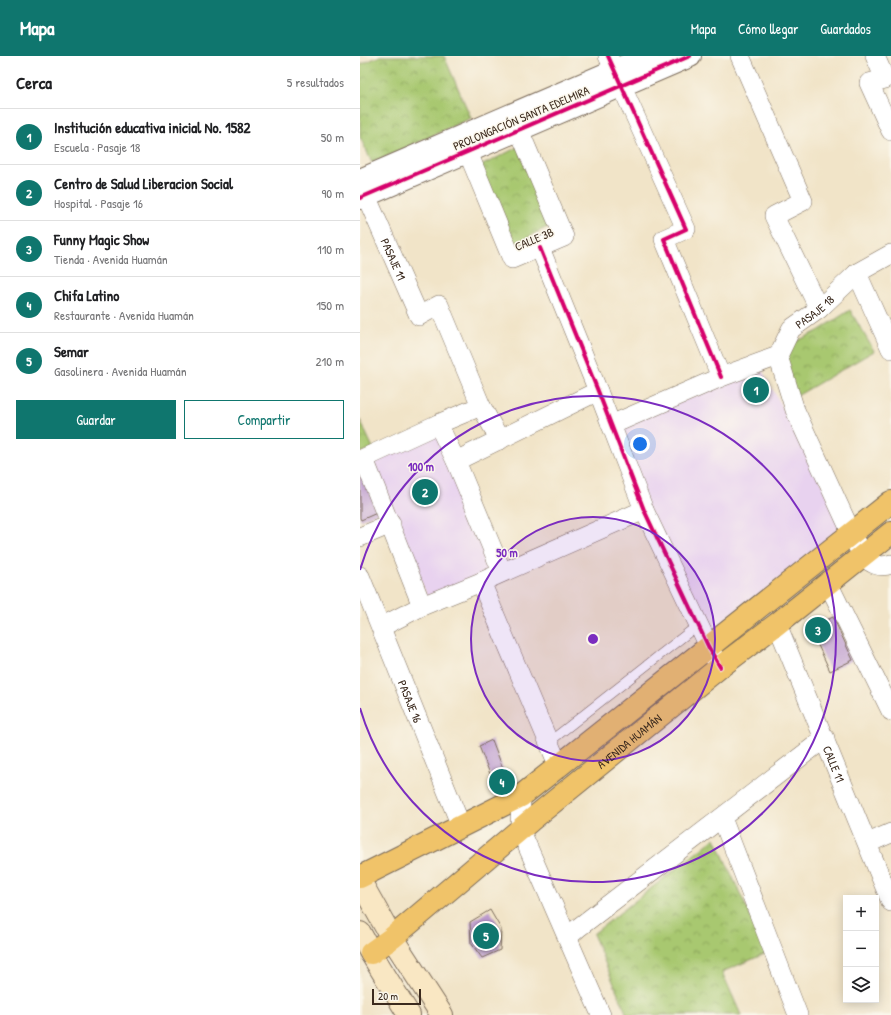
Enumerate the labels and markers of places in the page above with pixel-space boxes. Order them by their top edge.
pin: 1 [743,375,769,405]
pin: 2 [412,477,438,507]
pin: 3 [805,615,831,645]
centre of rings [586,632,600,646]
pin: 4 [489,767,515,797]
pin: 5 [473,921,499,951]

